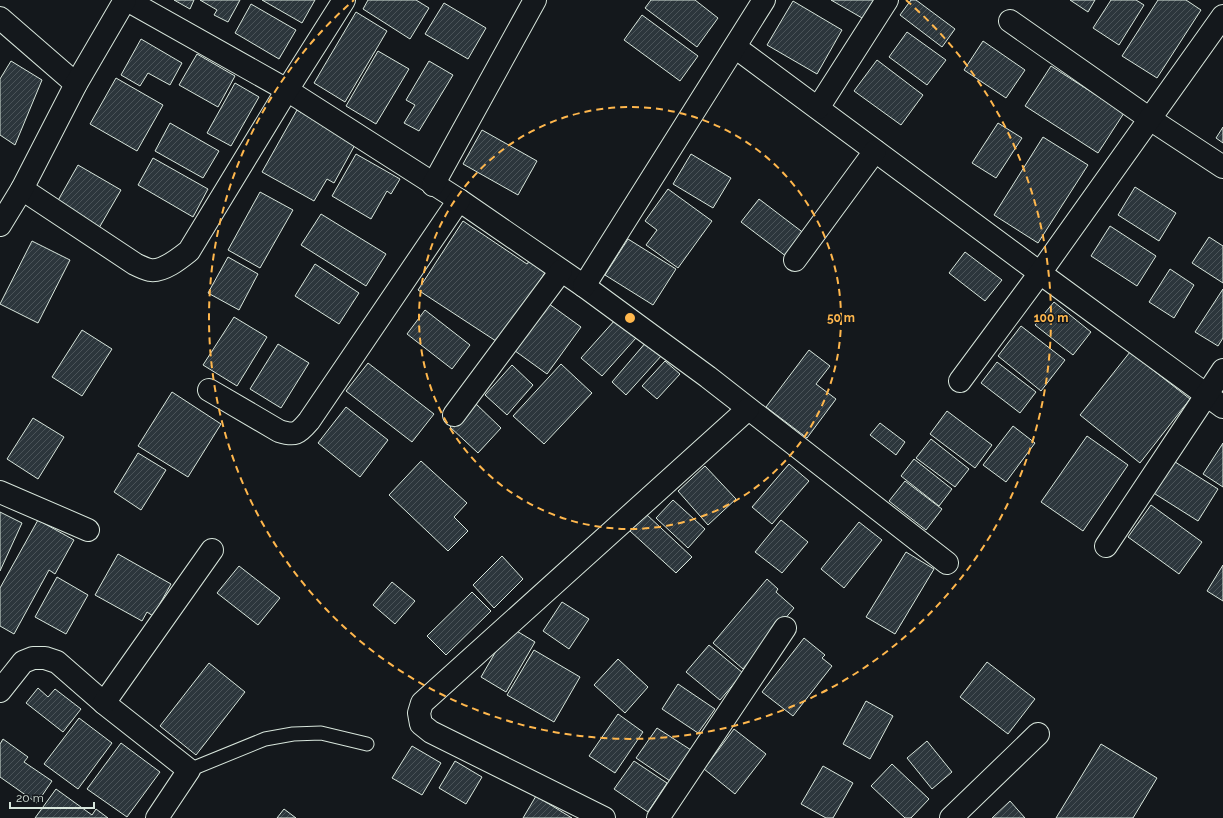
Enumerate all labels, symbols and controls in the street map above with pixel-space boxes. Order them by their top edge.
centre of rings [623,311,637,325]
text: 50 m [827,311,855,325]
text: 100 m [1034,311,1068,325]
scale bar [10,784,94,810]
text: 20 m [16,791,44,805]

